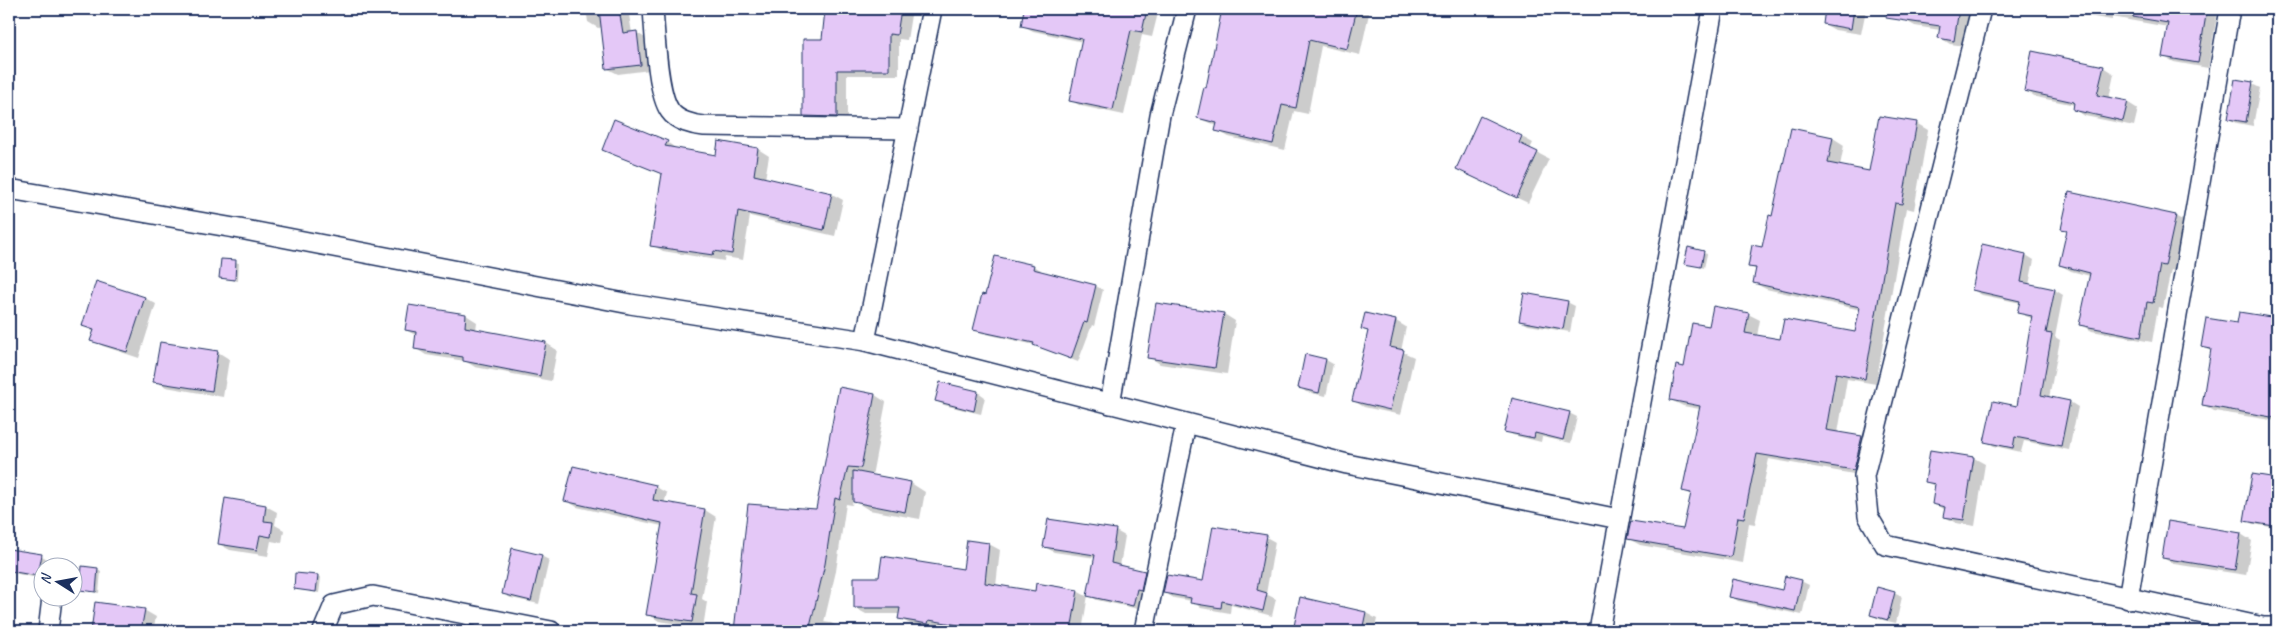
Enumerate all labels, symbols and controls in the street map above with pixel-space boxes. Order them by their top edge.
north arrow [32,558,82,608]
text: N [37,571,55,585]

